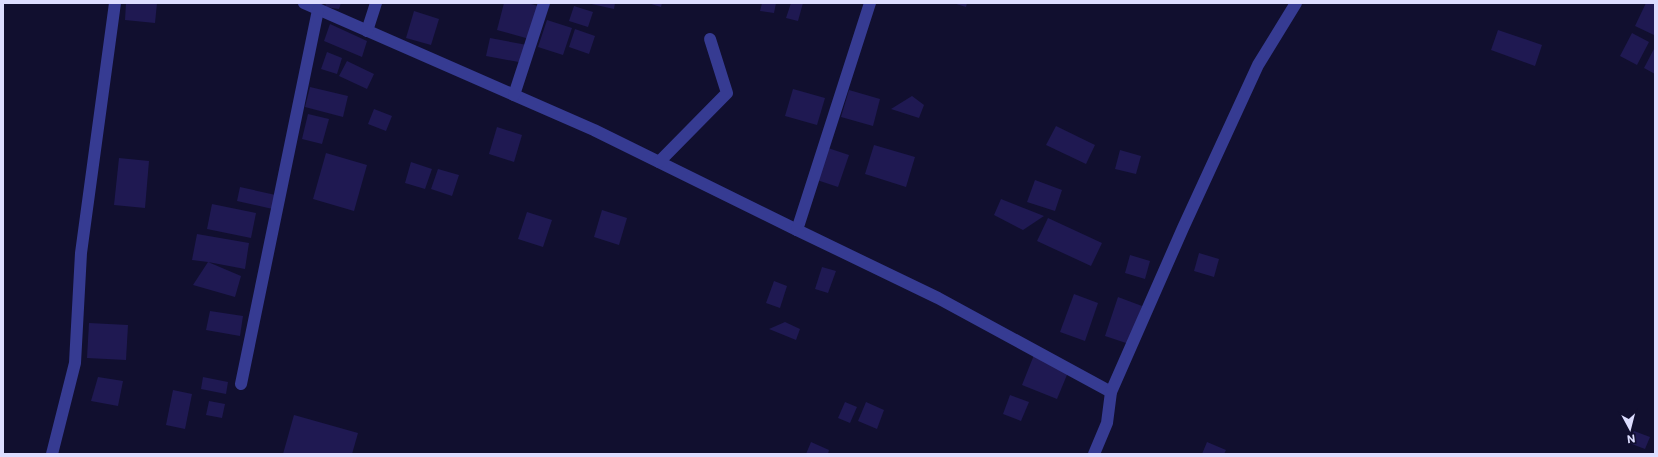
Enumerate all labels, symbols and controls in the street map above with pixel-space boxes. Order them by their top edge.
north arrow [1610,409,1650,449]
text: N [1626,432,1636,446]

